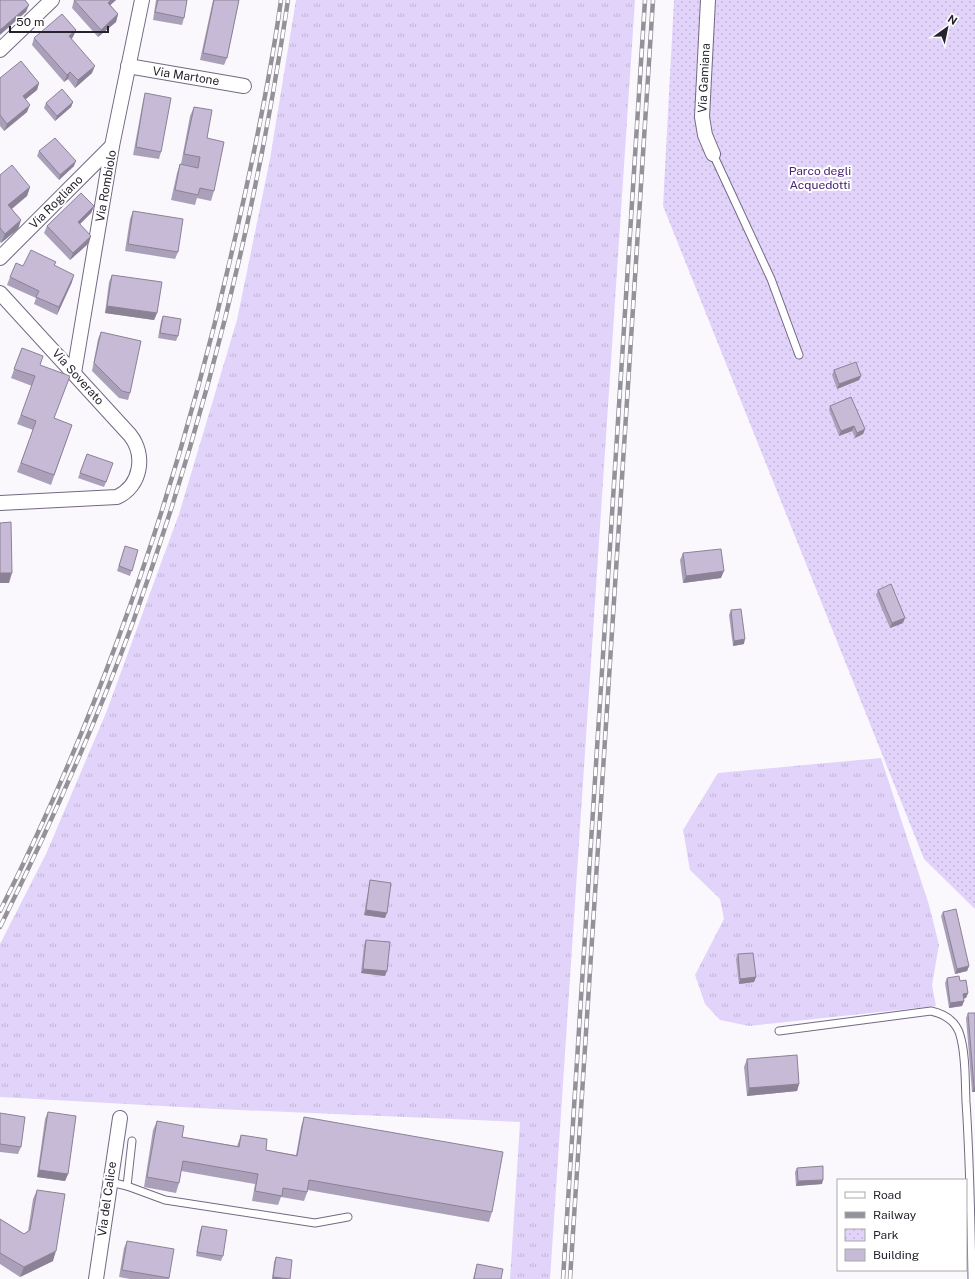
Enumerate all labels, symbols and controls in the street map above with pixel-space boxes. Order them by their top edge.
scale bar [10,8,108,34]
north arrow [927,8,967,48]
text: N [946,12,959,27]
text: 50 m [16,15,44,29]
street label: Via Gamiana [695,43,713,113]
street label: Via Martone [152,64,221,88]
street label: Via Rombiolo [93,149,119,223]
park label: Parco degli Acquedotti [789,164,851,192]
street label: Via Rogliano [26,172,86,232]
street label: Via Soverato [49,346,107,408]
street label: Via del Calice [95,1160,119,1237]
legend [837,1179,967,1271]
text: Road [873,1188,901,1202]
text: Railway [873,1208,917,1222]
text: Park [873,1228,899,1242]
text: Building [873,1248,919,1262]

